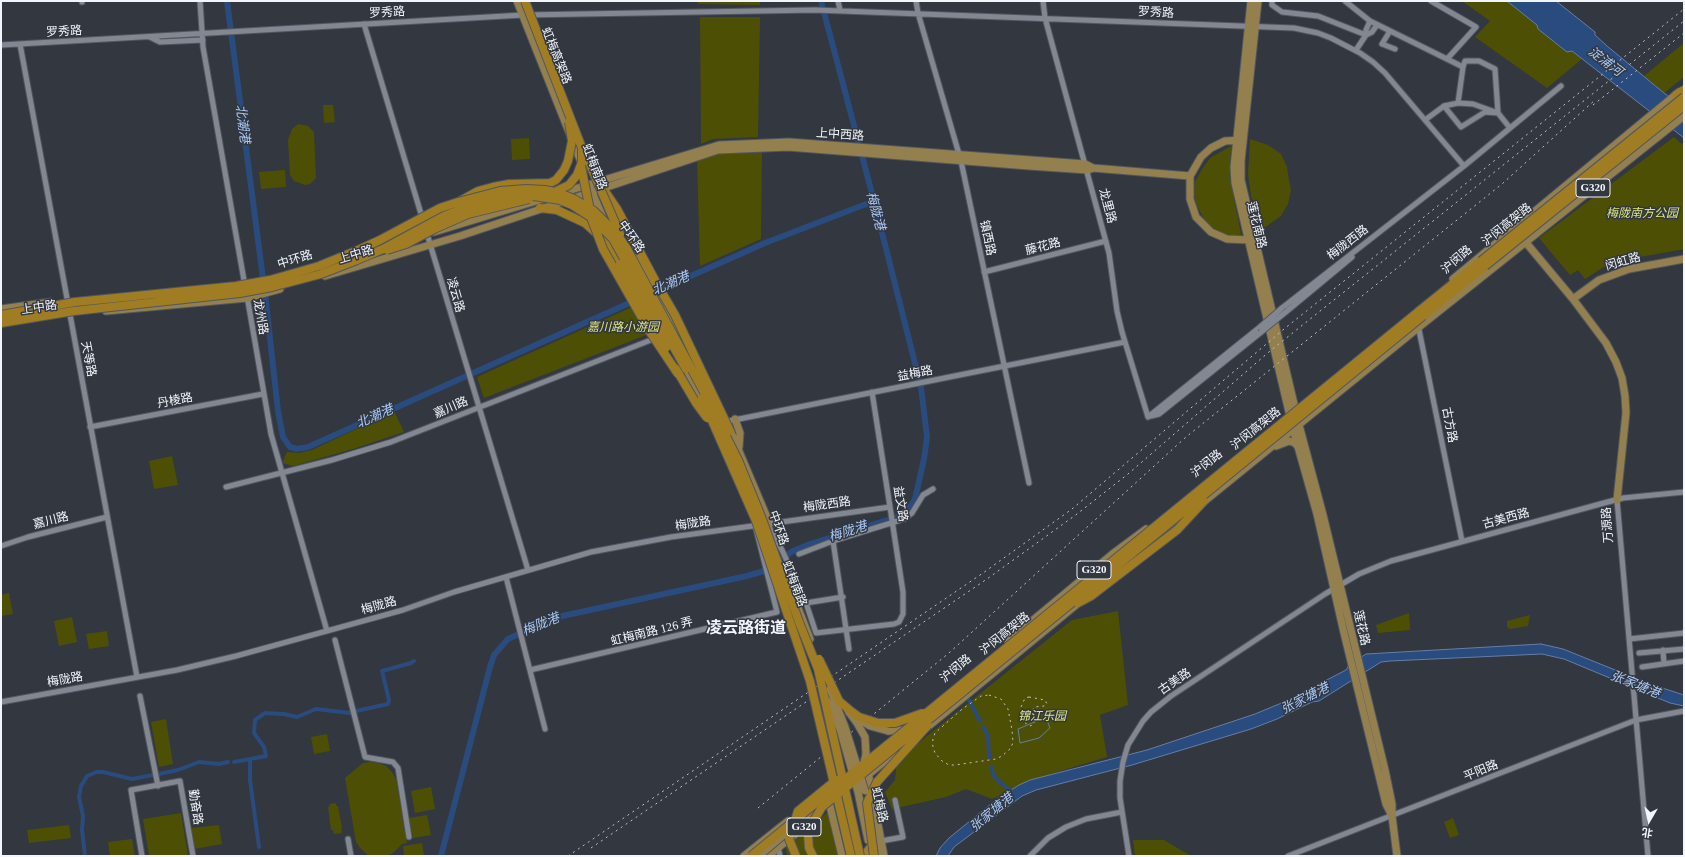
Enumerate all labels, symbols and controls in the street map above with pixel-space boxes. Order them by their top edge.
street label: 罗秀路 [369,5,405,21]
street label: 罗秀路 [1138,5,1174,21]
street label: 罗秀路 [46,24,82,40]
street label: 虹梅高架路 [538,25,574,87]
water label: 淀浦河 [1585,44,1625,80]
water label: 北潮港 [232,104,252,144]
street label: 上中西路 [816,126,864,144]
street label: 虹梅南路 [579,142,609,192]
road number: G320 [1576,179,1610,197]
street label: 龙里路 [1095,187,1119,225]
water label: 梅陇港 [862,190,888,232]
street label: 莲花南路 [1243,200,1269,250]
street label: 沪闵高架路 [1479,201,1535,249]
park label: 梅陇南方公园 [1606,207,1678,221]
street label: 中环路 [615,218,647,256]
street label: 镇西路 [976,219,998,257]
street label: 梅陇西路 [1325,223,1371,263]
street label: 藤花路 [1024,236,1062,258]
street label: 上中路 [337,243,375,267]
street label: 沪闵路 [1439,243,1475,277]
street label: 中环路 [276,248,314,272]
street label: 闵虹路 [1604,250,1642,274]
water label: 北潮港 [650,269,692,299]
street label: 凌云路 [443,276,467,314]
street label: 上中路 [20,298,58,318]
street label: 龙州路 [250,298,270,336]
park label: 嘉川路小游园 [587,321,659,335]
street label: 天等路 [77,340,99,378]
street label: 益梅路 [896,363,934,385]
street label: 丹棱路 [156,390,194,412]
street label: 嘉川路 [432,394,470,422]
water label: 北潮港 [354,402,396,432]
street label: 沪闵高架路 [1228,405,1284,453]
street label: 古方路 [1438,406,1460,444]
street label: 沪闵路 [1188,447,1226,481]
street label: 益文路 [890,485,910,523]
street label: 梅陇西路 [802,495,852,515]
street label: 古美西路 [1481,506,1531,532]
street label: 万源路 [1600,507,1616,543]
street label: 中环路 [765,509,791,547]
street label: 嘉川路 [32,510,70,532]
street label: 梅陇路 [674,514,712,534]
water label: 梅陇港 [827,519,869,545]
street label: 虹梅南路 [779,559,809,609]
road number: G320 [1077,561,1111,579]
street label: 梅陇路 [360,594,398,618]
street label: 莲花路 [1350,609,1372,647]
water label: 梅陇港 [520,610,562,640]
street label: 沪闵高架路 [977,610,1033,658]
street label: 虹梅南路 126 弄 [610,615,694,649]
district label: 凌云路街道 [706,619,786,639]
street label: 沪闵路 [938,652,974,686]
street label: 古美路 [1156,666,1194,698]
water label: 张家塘港 [1608,668,1662,702]
street label: 梅陇路 [46,670,84,690]
water label: 张家塘港 [1278,680,1332,718]
park label: 锦江乐园 [1018,710,1066,724]
street label: 平阳路 [1462,758,1500,784]
street label: 虹梅路 [868,786,890,824]
street label: 勤奋路 [185,788,205,826]
water label: 张家塘港 [967,790,1017,836]
north arrow [1629,801,1669,841]
road number: G320 [787,818,821,836]
text: 北 [1641,826,1653,840]

